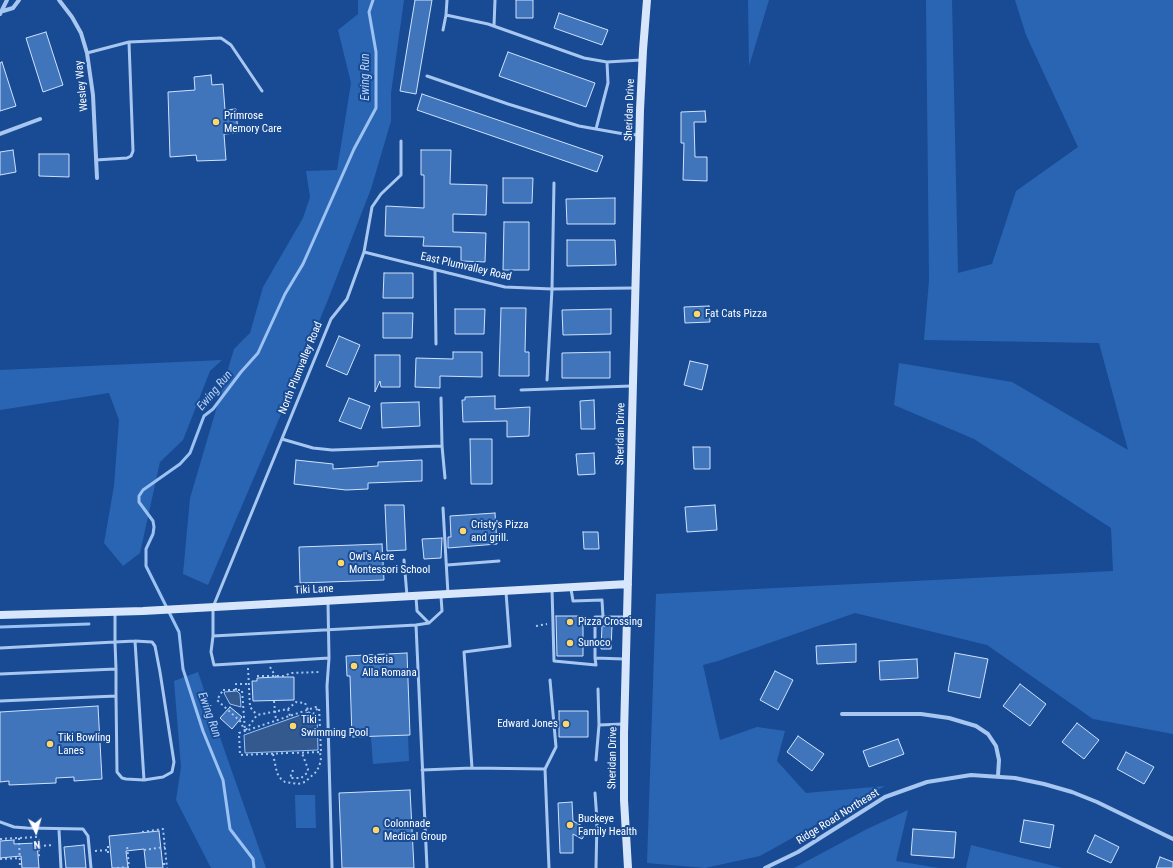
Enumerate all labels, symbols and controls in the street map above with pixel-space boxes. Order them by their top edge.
water label: Ewing Run [359,53,373,101]
street label: Wesley Way [73,60,91,112]
street label: Sheridan Drive [622,79,638,141]
place label: Primrose Memory Care [224,109,282,135]
marker: Primrose Memory Care [211,117,221,127]
street label: East Plumvalley Road [419,250,513,284]
place label: Fat Cats Pizza [705,307,767,321]
marker: Fat Cats Pizza [692,309,702,319]
street label: North Plumvalley Road [276,320,326,416]
water label: Ewing Run [194,368,236,414]
street label: Sheridan Drive [614,403,628,465]
place label: Cristy's Pizza and grill. [471,518,529,544]
marker: Cristy's Pizza and grill. [458,526,468,536]
place label: Owl's Acre Montessori School [349,550,430,576]
marker: Owl's Acre Montessori School [336,558,346,568]
street label: Tiki Lane [294,582,334,598]
place label: Pizza Crossing [578,615,642,629]
marker: Pizza Crossing [565,617,575,627]
place label: Sunoco [578,636,610,650]
marker: Sunoco [565,638,575,648]
place label: Osteria Alla Romana [362,653,417,679]
marker: Osteria Alla Romana [349,661,359,671]
water label: Ewing Run [194,690,224,740]
place label: Tiki Swimming Pool [301,713,368,739]
place label: Edward Jones [497,717,558,731]
marker: Edward Jones [561,719,571,729]
marker: Tiki Swimming Pool [288,721,298,731]
street label: Sheridan Drive [606,727,620,789]
place label: Tiki Bowling Lanes [58,731,111,757]
marker: Tiki Bowling Lanes [45,739,55,749]
street label: Ridge Road Northeast [794,786,882,848]
north arrow [16,812,56,852]
place label: Buckeye Family Health [578,812,637,838]
place label: Colonnade Medical Group [384,817,447,843]
marker: Buckeye Family Health [565,820,575,830]
marker: Colonnade Medical Group [371,825,381,835]
text: N [33,838,41,851]

